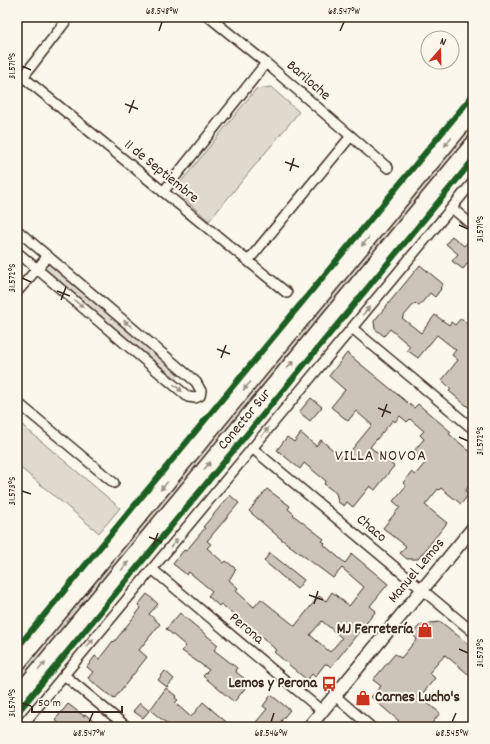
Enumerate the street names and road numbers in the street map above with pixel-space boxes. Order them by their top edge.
street label: Bariloche [281,56,335,107]
street label: 11 de Septiembre [119,135,204,209]
street label: Conector Sur [213,384,277,455]
street label: Chaco [351,510,391,549]
street label: Manuel Lemos [383,534,451,608]
street label: Perona [224,608,269,651]

